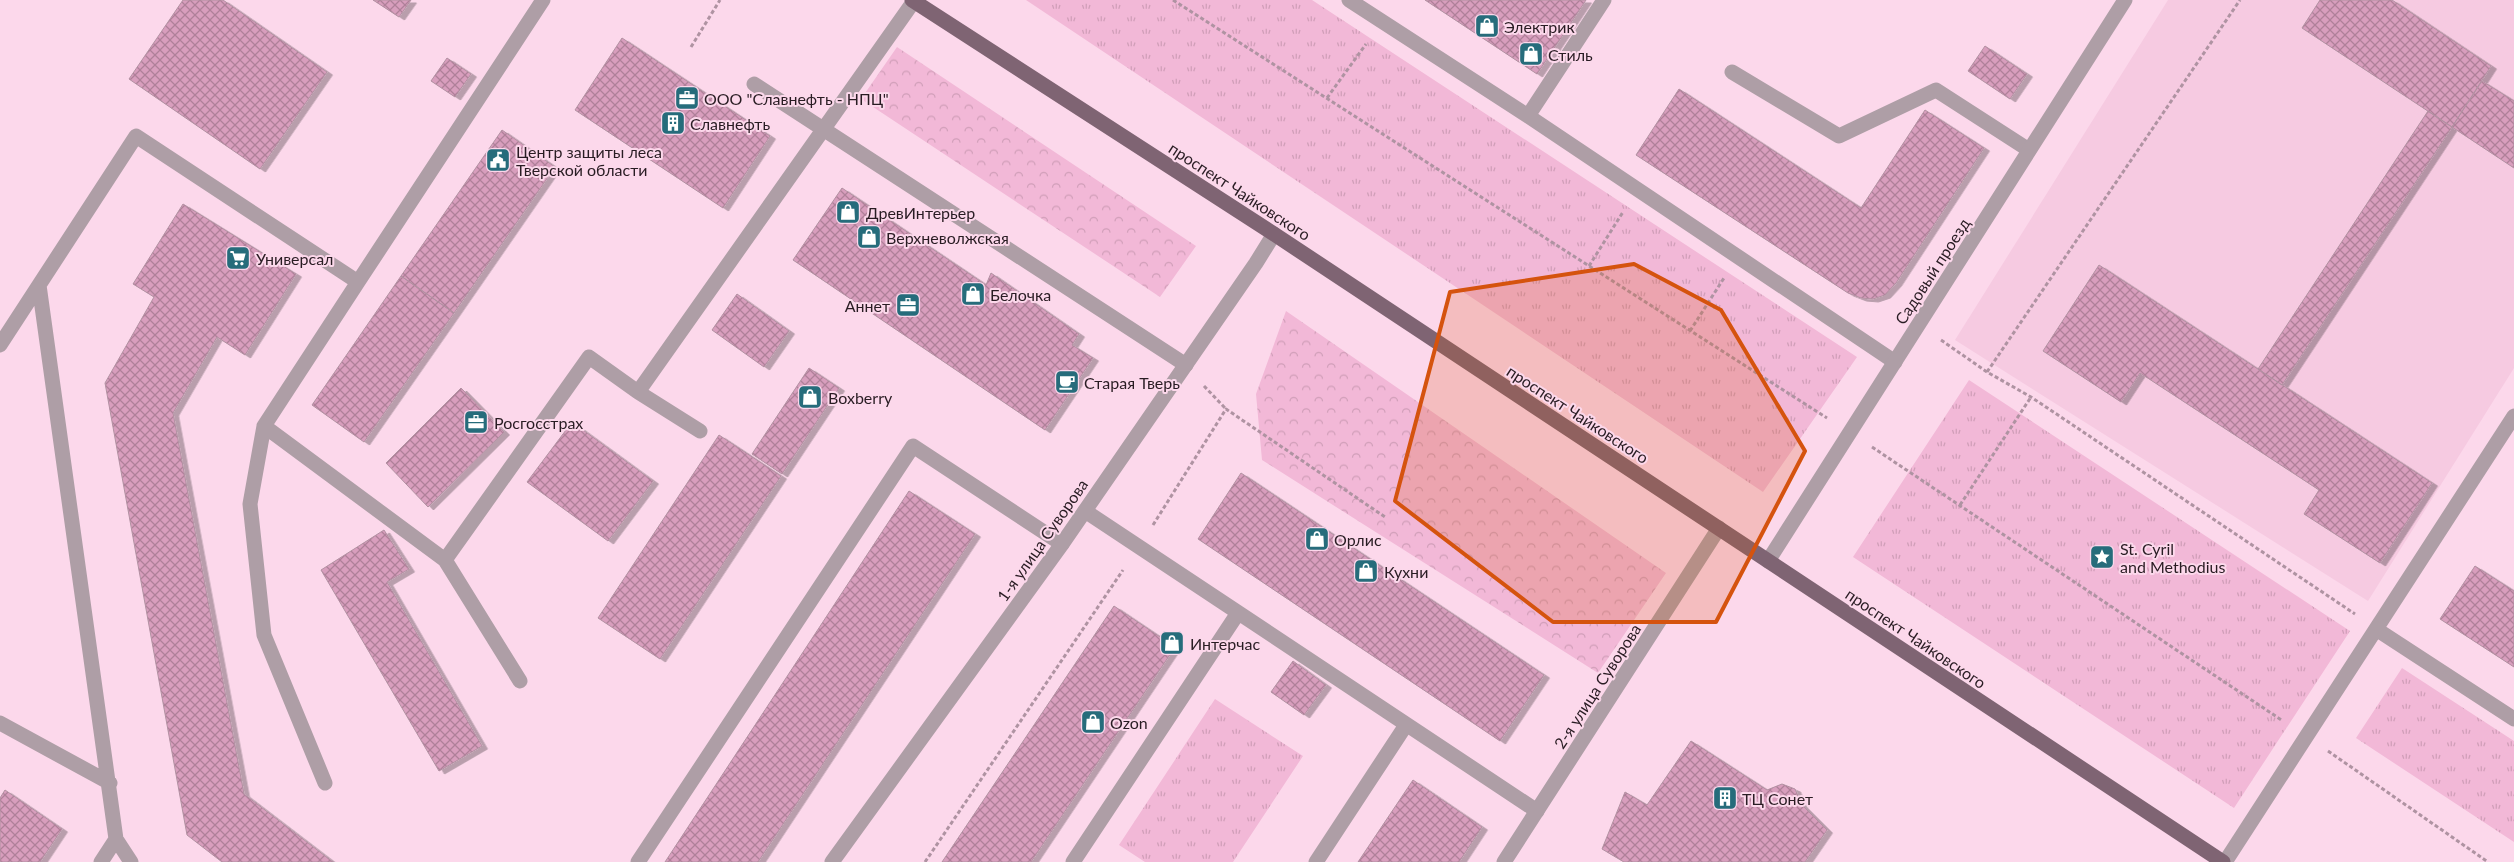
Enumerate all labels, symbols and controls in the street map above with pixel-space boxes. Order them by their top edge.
shop icon: Электрик [1474,13,1500,39]
place label: Электрик [1504,17,1575,36]
shop icon: Стиль [1518,41,1544,67]
place label: Стиль [1548,45,1593,64]
office icon: ООО "Славнефть - НПЦ" [674,85,700,111]
place label: ООО "Славнефть - НПЦ" [704,89,889,108]
building icon: Славнефть [660,110,686,136]
place label: Славнефть [690,114,770,133]
street label: проспект Чайковского [1166,138,1314,244]
place label: Центр защиты леса Тверской области [516,142,662,179]
public building icon: Центр защиты леса Тверской области [485,147,511,173]
shop icon: ДревИнтерьер [835,199,861,225]
place label: ДревИнтерьер [866,203,975,222]
street label: Садовый проезд [1891,214,1973,328]
shop icon: Верхневолжская [856,224,882,250]
place label: Верхневолжская [886,228,1009,247]
supermarket icon: Универсал [225,245,251,271]
place label: Универсал [256,249,333,268]
shop icon: Белочка [960,281,986,307]
place label: Белочка [990,285,1051,304]
office icon: Аннет [895,292,921,318]
place label: Аннет [845,296,890,315]
street label: проспект Чайковского [1504,361,1652,467]
cafe icon: Старая Тверь [1054,369,1080,395]
place label: Старая Тверь [1084,373,1180,392]
shop icon: Boxberry [797,384,823,410]
place label: Boxberry [828,388,893,407]
office icon: Росгосстрах [463,409,489,435]
place label: Росгосстрах [494,413,583,432]
street label: 1-я улица Суворова [993,475,1091,605]
shop icon: Орлис [1304,526,1330,552]
place label: Орлис [1334,530,1382,549]
place label: St. Cyril and Methodius [2120,539,2225,576]
place icon: St. Cyril and Methodius [2089,544,2115,570]
shop icon: Кухни [1353,558,1379,584]
place label: Кухни [1384,562,1428,581]
street label: проспект Чайковского [1842,584,1990,692]
street label: 2-я улица Суворова [1550,620,1644,752]
shop icon: Интерчас [1159,630,1185,656]
place label: Интерчас [1190,634,1260,653]
shop icon: Ozon [1080,709,1106,735]
place label: Ozon [1110,713,1148,732]
building icon: ТЦ Сонет [1712,785,1738,811]
place label: ТЦ Сонет [1742,789,1813,808]

